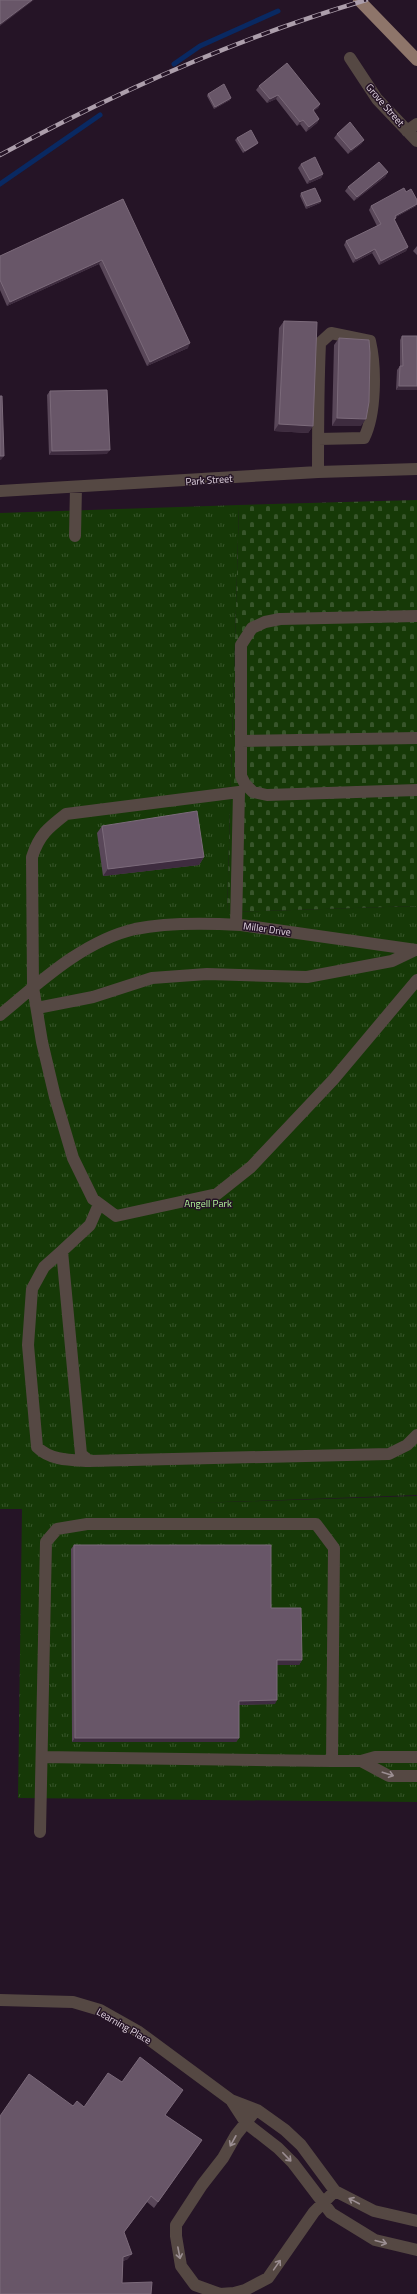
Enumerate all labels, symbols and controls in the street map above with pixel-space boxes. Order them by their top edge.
street label: Grove Street [362,80,408,130]
street label: Park Street [185,471,234,489]
street label: Miller Drive [242,918,292,940]
park label: Angell Park [184,1196,232,1211]
one-way arrow [381,1770,393,1778]
street label: Learning Place [94,2004,154,2048]
one-way arrow [228,2135,236,2147]
one-way arrow [282,2152,292,2162]
one-way arrow [348,2196,360,2204]
one-way arrow [375,2238,388,2246]
one-way arrow [175,2246,183,2259]
one-way arrow [273,2260,281,2271]

